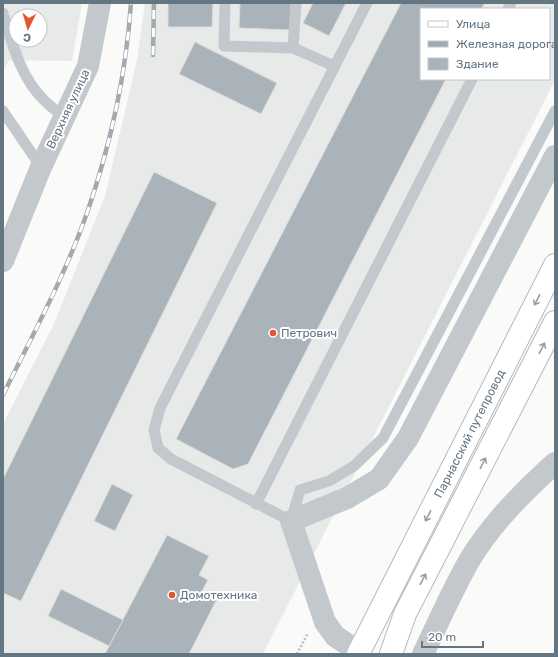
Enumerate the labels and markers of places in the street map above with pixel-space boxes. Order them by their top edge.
place label: Петрович [281,326,337,340]
marker: Петрович [268,328,278,338]
place label: Домотехника [180,588,257,602]
marker: Домотехника [167,590,177,600]

